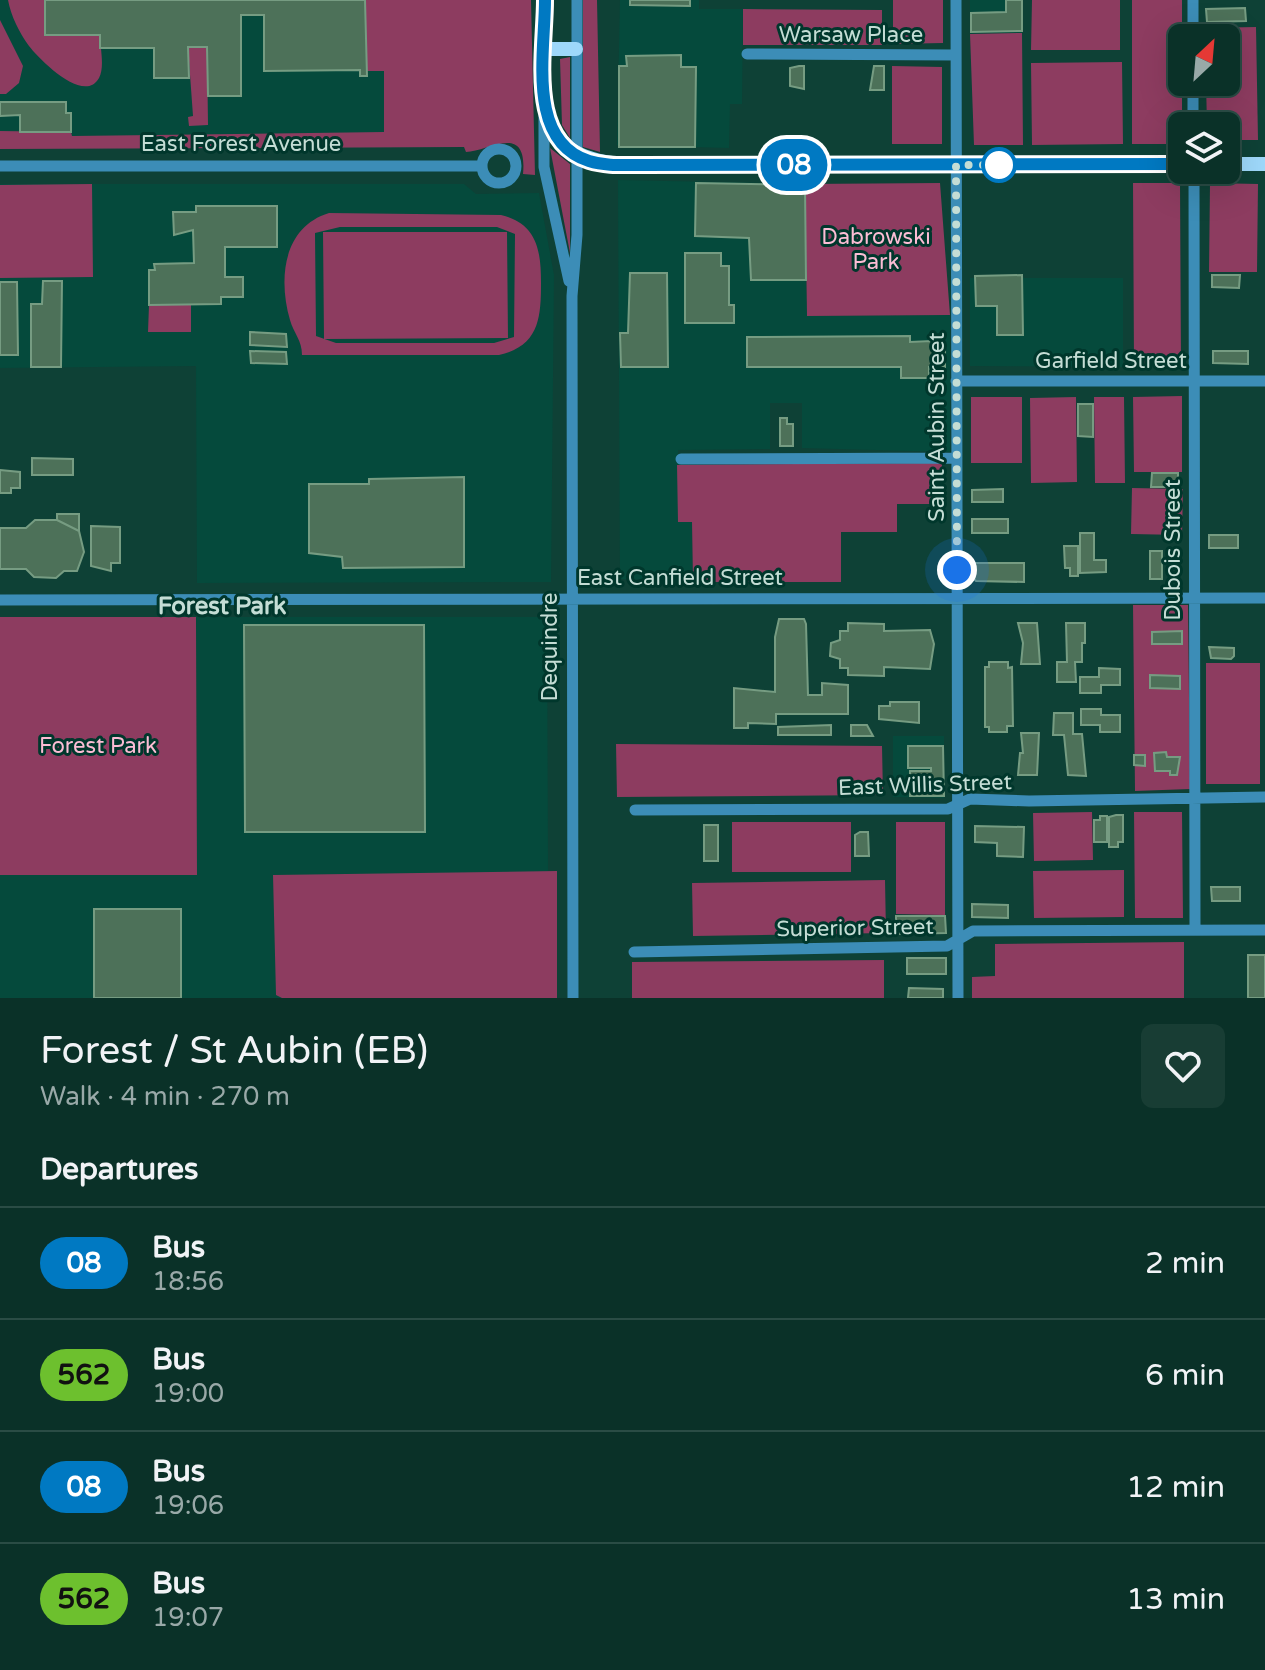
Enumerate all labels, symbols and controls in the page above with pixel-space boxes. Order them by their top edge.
street label: Warsaw Place [779,22,923,48]
north arrow [1168,24,1240,96]
map controls [1168,24,1240,184]
button: layers [1168,112,1240,184]
street label: East Forest Avenue [141,131,341,157]
line badge: 08 [758,139,830,191]
text: 08 [776,148,812,182]
unlabelled marker [982,148,1016,182]
park label: Dabrowski Park [821,224,931,275]
street label: Saint Aubin Street [924,332,950,522]
street label: Garfield Street [1035,348,1187,374]
street label: Dubois Street [1160,479,1186,621]
your location [937,550,977,590]
street label: East Canfield Street [577,565,783,591]
district label: Forest Park [158,592,286,621]
street label: Dequindre [537,592,563,702]
park label: Forest Park [39,733,157,759]
street label: East Willis Street [838,769,1012,801]
street label: Superior Street [776,914,934,942]
button: heart [1141,1024,1225,1108]
text: Forest / St Aubin (EB) [40,1028,428,1074]
text: Walk · 4 min · 270 m [40,1081,290,1112]
text: Departures [40,1151,198,1188]
text: Bus [152,1229,205,1266]
text: 2 min [1145,1245,1225,1282]
text: 08 [66,1246,102,1280]
text: 18:56 [152,1266,224,1297]
text: Bus [152,1341,205,1378]
text: 6 min [1145,1357,1225,1394]
text: 562 [58,1358,110,1392]
text: 19:00 [152,1378,224,1409]
text: Bus [152,1453,205,1490]
text: 12 min [1126,1469,1225,1506]
text: 08 [66,1470,102,1504]
text: 19:06 [152,1490,224,1521]
text: Bus [152,1565,205,1602]
text: 13 min [1126,1581,1225,1618]
text: 562 [58,1582,110,1616]
text: 19:07 [152,1602,224,1633]

